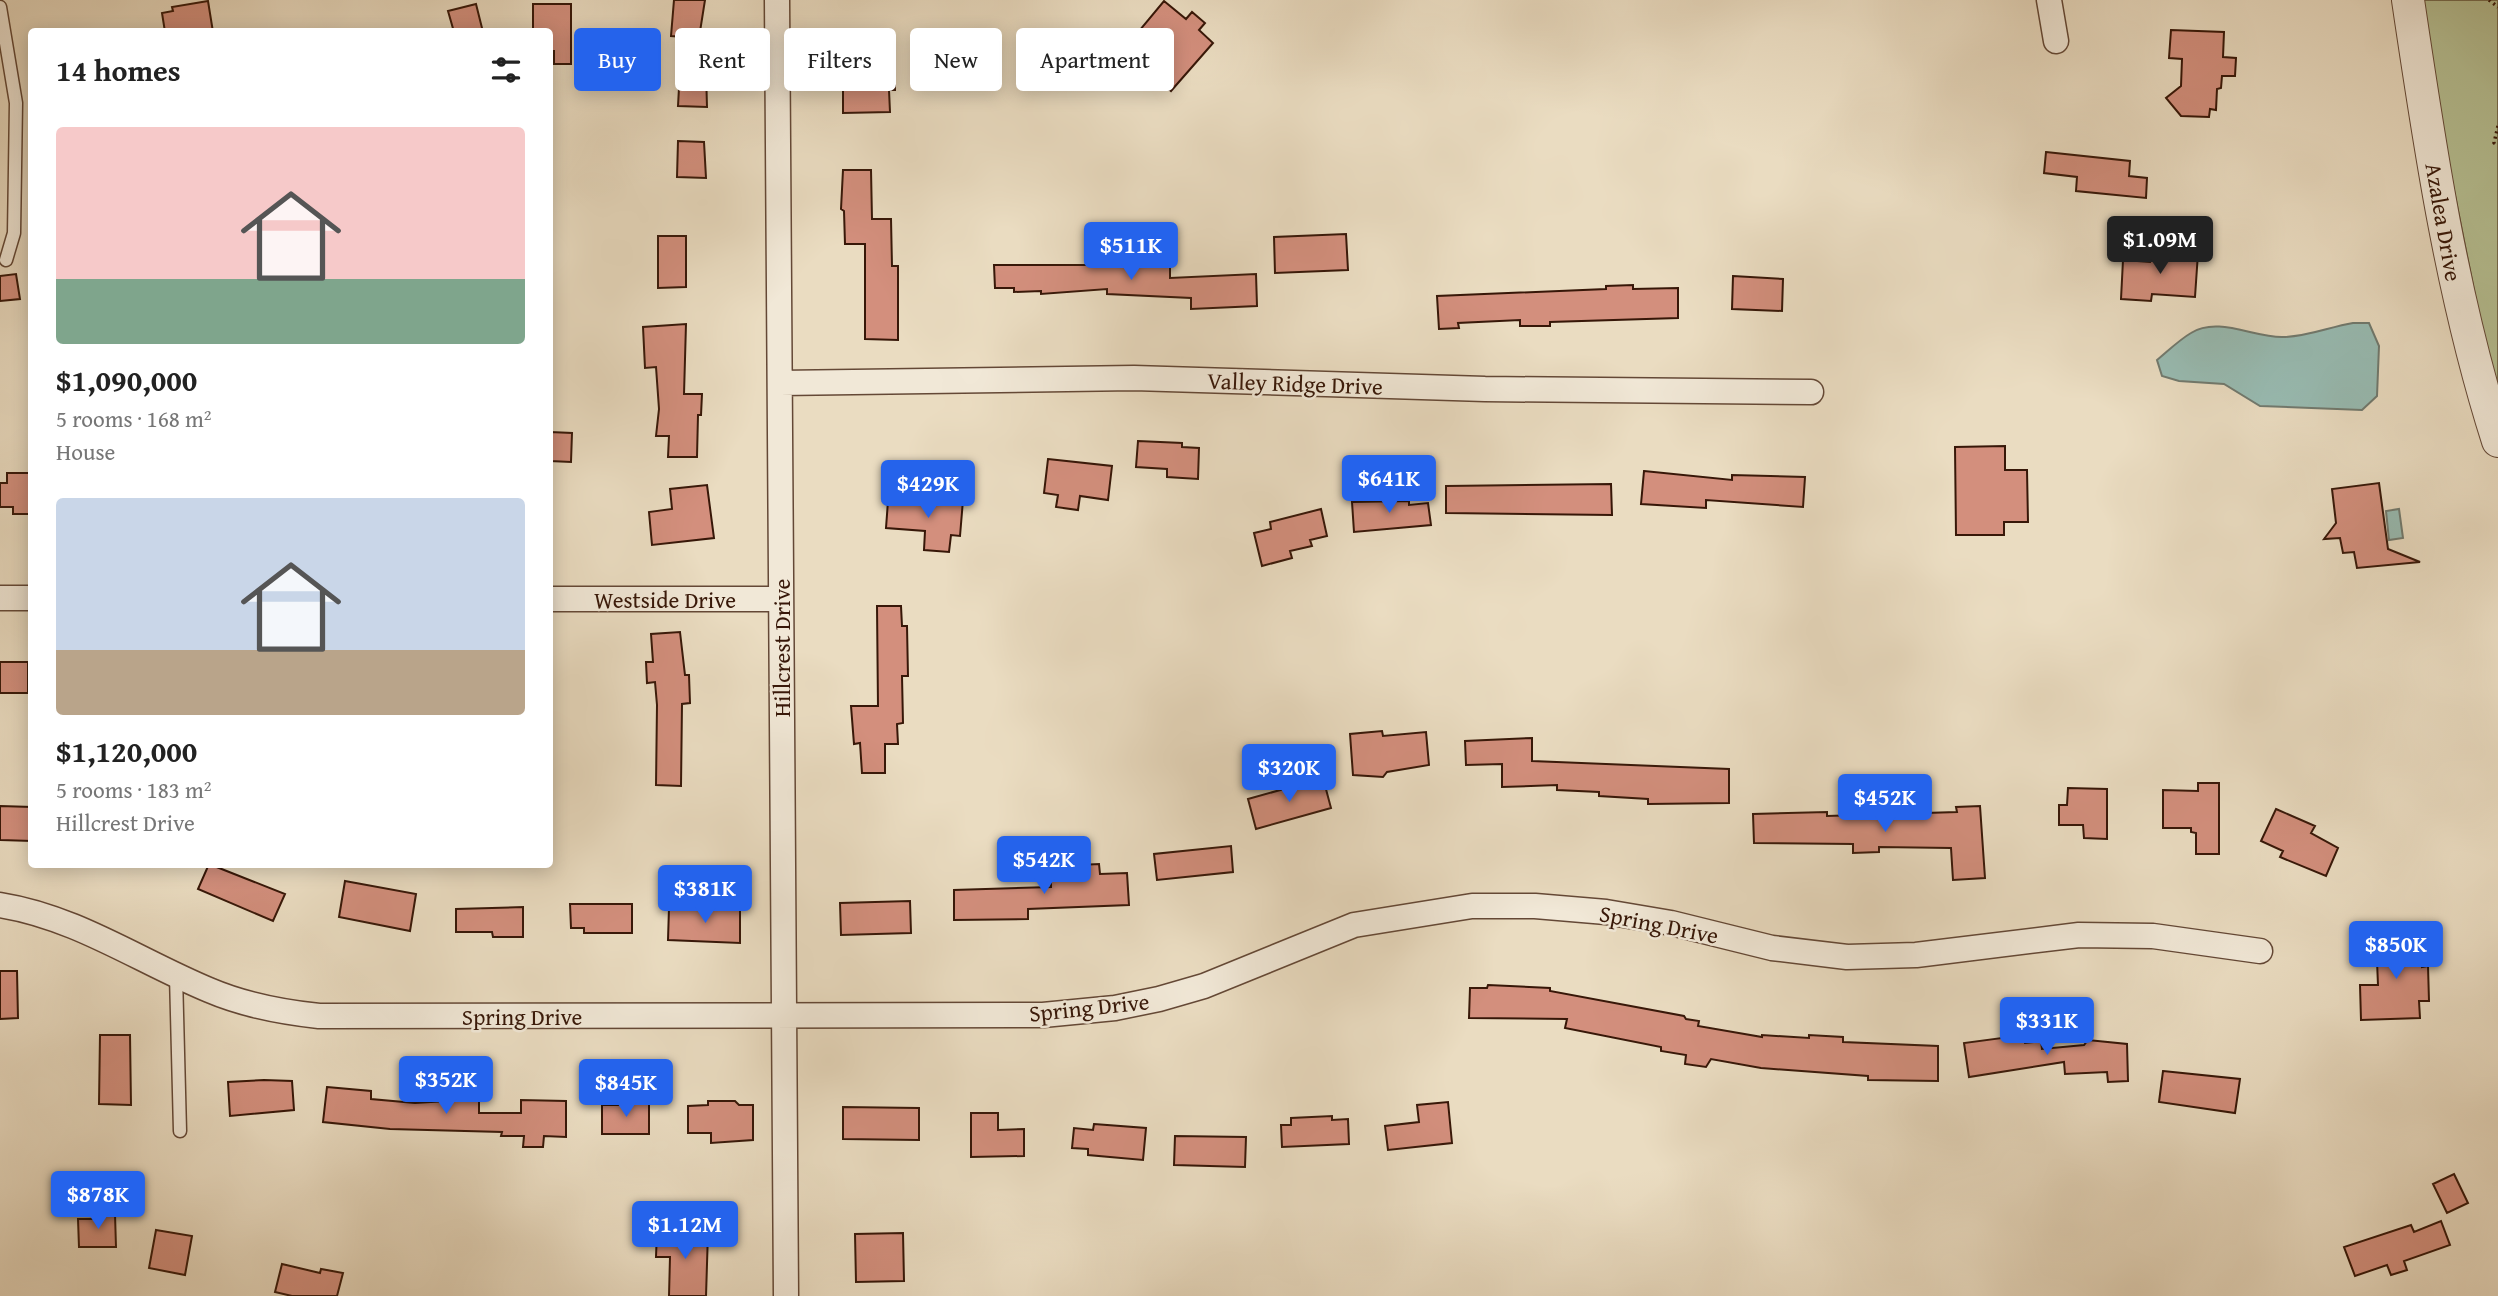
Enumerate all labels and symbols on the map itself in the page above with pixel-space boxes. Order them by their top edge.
street label: Azalea Drive [2417,160,2471,284]
pin: $1.09M [2103,216,2217,276]
pin: $511K [1082,222,1180,282]
street label: Valley Ridge Drive [1207,363,1383,403]
pin: $641K [1340,456,1438,515]
pin: $429K [879,461,977,520]
street label: Hillcrest Drive [765,579,798,717]
street label: Westside Drive [594,583,736,616]
pin: $320K [1240,744,1338,804]
pin: $452K [1836,774,1934,834]
pin: $542K [995,836,1093,896]
pin: $381K [656,866,754,925]
street label: Spring Drive [1597,896,1721,952]
pin: $850K [2347,922,2445,981]
street label: Spring Drive [1027,984,1151,1030]
pin: $331K [1998,998,2096,1057]
street label: Spring Drive [462,1000,582,1033]
pin: $352K [397,1056,495,1116]
pin: $845K [577,1060,675,1119]
pin: $878K [49,1172,147,1231]
pin: $1.12M [628,1202,742,1261]

